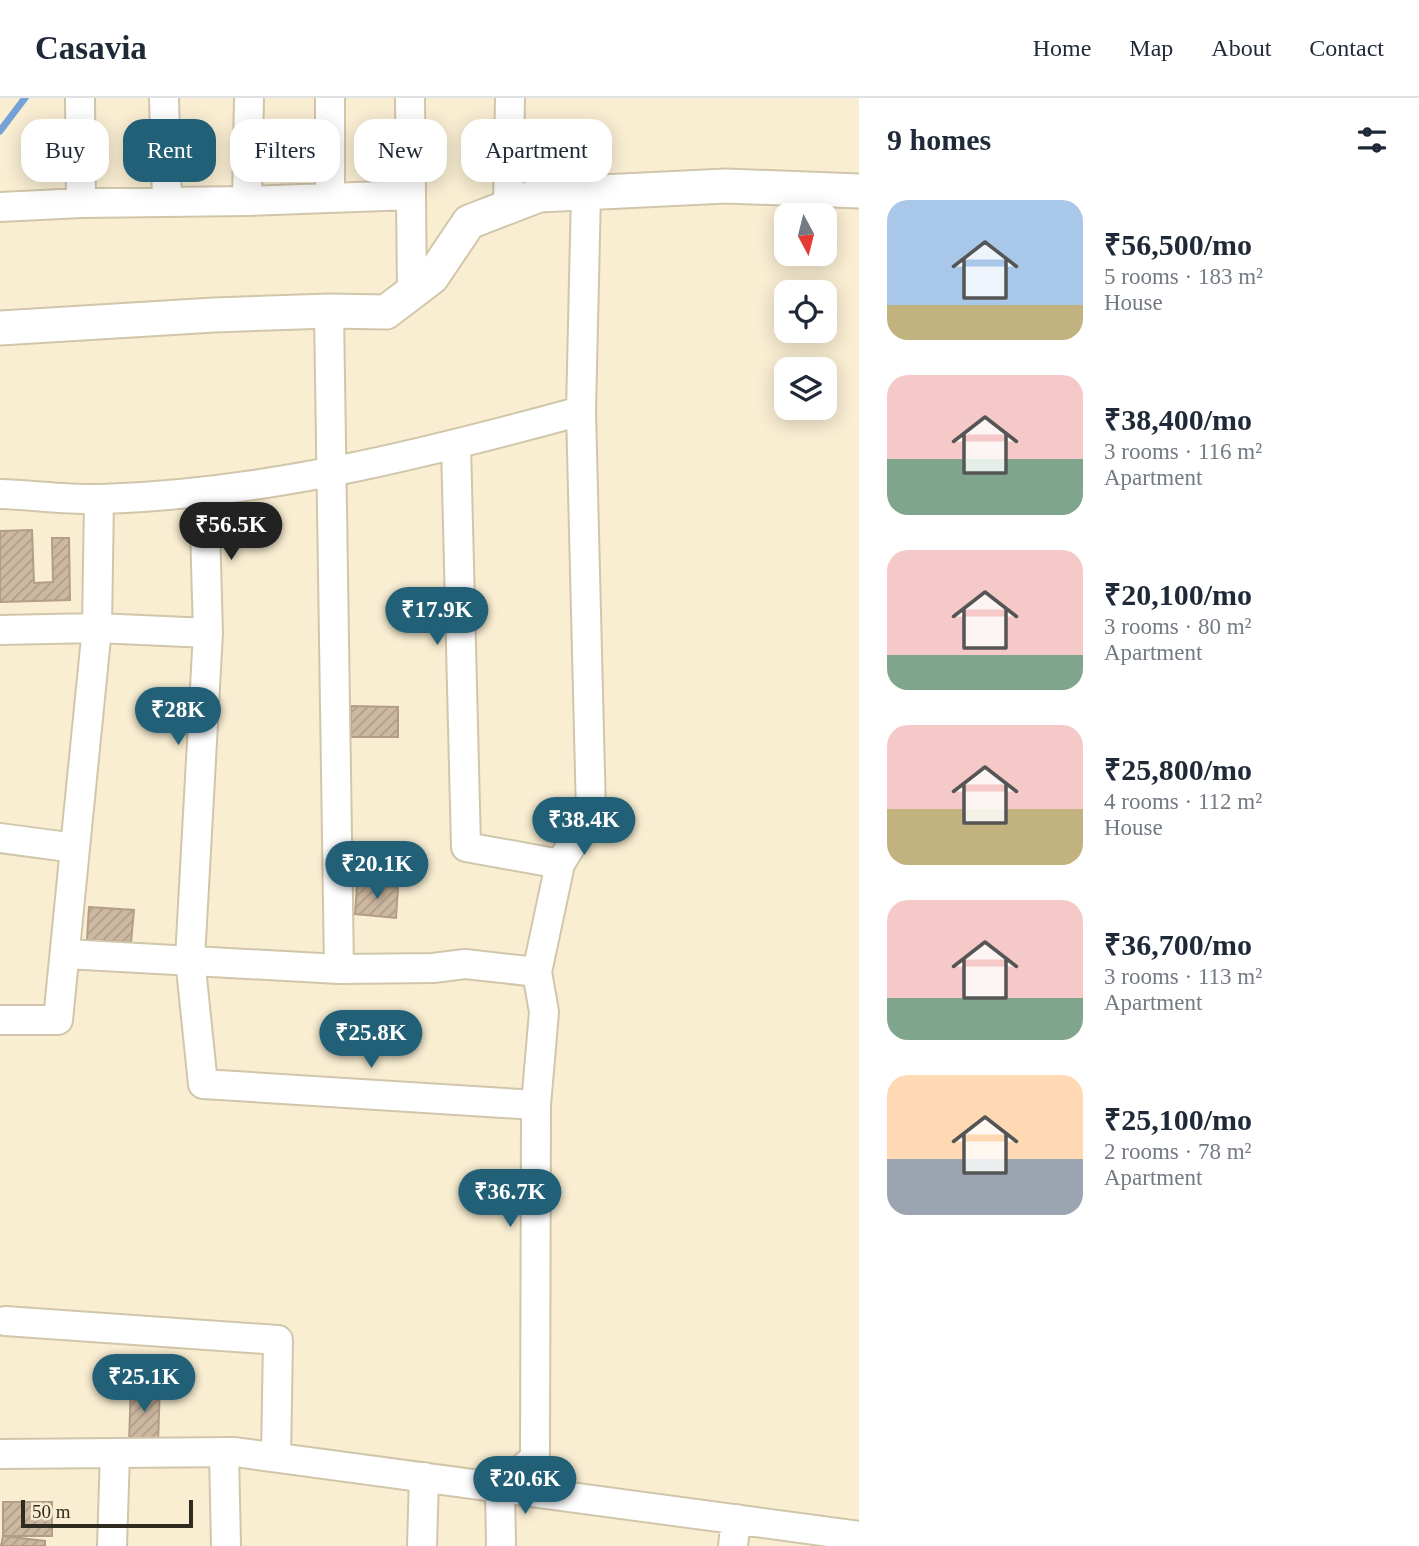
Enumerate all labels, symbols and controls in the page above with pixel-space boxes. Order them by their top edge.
text: Casavia [35,30,147,66]
text: Home [1033,35,1091,61]
text: Map [1129,35,1173,61]
text: About [1211,35,1271,61]
text: Contact [1309,35,1384,61]
chip: Buy [21,119,109,182]
chip: Rent [123,119,216,182]
chip: Filters [230,119,340,182]
chip: New [354,119,447,182]
chip: Apartment [461,119,612,182]
icon: filters [1353,121,1391,159]
text: 9 homes [887,123,991,156]
north arrow [774,203,836,266]
map controls [774,203,837,420]
icon: home [943,228,1027,312]
text: ₹56,500/mo [1104,228,1252,261]
text: 5 rooms · 183 m² [1104,264,1263,289]
button: locate [774,280,837,343]
text: House [1104,290,1163,315]
button: layers [774,357,837,420]
icon: home [943,403,1027,487]
text: ₹38,400/mo [1104,403,1252,436]
text: 3 rooms · 116 m² [1104,439,1262,464]
text: Apartment [1104,465,1202,490]
pin: ₹56.5K [174,503,288,562]
text: ₹56.5K [195,512,267,537]
icon: home [943,578,1027,662]
text: ₹20,100/mo [1104,578,1252,611]
pin: ₹17.9K [380,588,494,647]
text: ₹17.9K [401,597,473,622]
text: 3 rooms · 80 m² [1104,614,1251,639]
text: Apartment [1104,640,1202,665]
pin: ₹28K [137,688,219,747]
text: ₹28K [151,697,205,722]
icon: home [943,753,1027,837]
text: ₹25,800/mo [1104,753,1252,786]
text: 4 rooms · 112 m² [1104,789,1262,814]
pin: ₹38.4K [527,798,641,857]
text: ₹38.4K [548,807,620,832]
text: House [1104,815,1163,840]
pin: ₹20.1K [320,842,434,901]
text: ₹20.1K [341,851,413,876]
icon: home [943,928,1027,1012]
text: ₹36,700/mo [1104,928,1252,961]
text: 3 rooms · 113 m² [1104,964,1262,989]
text: Apartment [1104,990,1202,1015]
pin: ₹25.8K [314,1010,428,1070]
text: ₹25.8K [335,1020,407,1045]
icon: home [943,1103,1027,1187]
text: ₹25,100/mo [1104,1103,1252,1136]
text: 2 rooms · 78 m² [1104,1139,1251,1164]
text: Apartment [1104,1165,1202,1190]
pin: ₹36.7K [453,1170,567,1229]
text: ₹36.7K [474,1179,546,1204]
pin: ₹25.1K [87,1354,201,1414]
text: ₹25.1K [108,1364,180,1389]
pin: ₹20.6K [468,1456,582,1516]
text: ₹20.6K [489,1466,561,1491]
scale bar [21,1497,192,1529]
text: 50 m [32,1501,71,1522]

